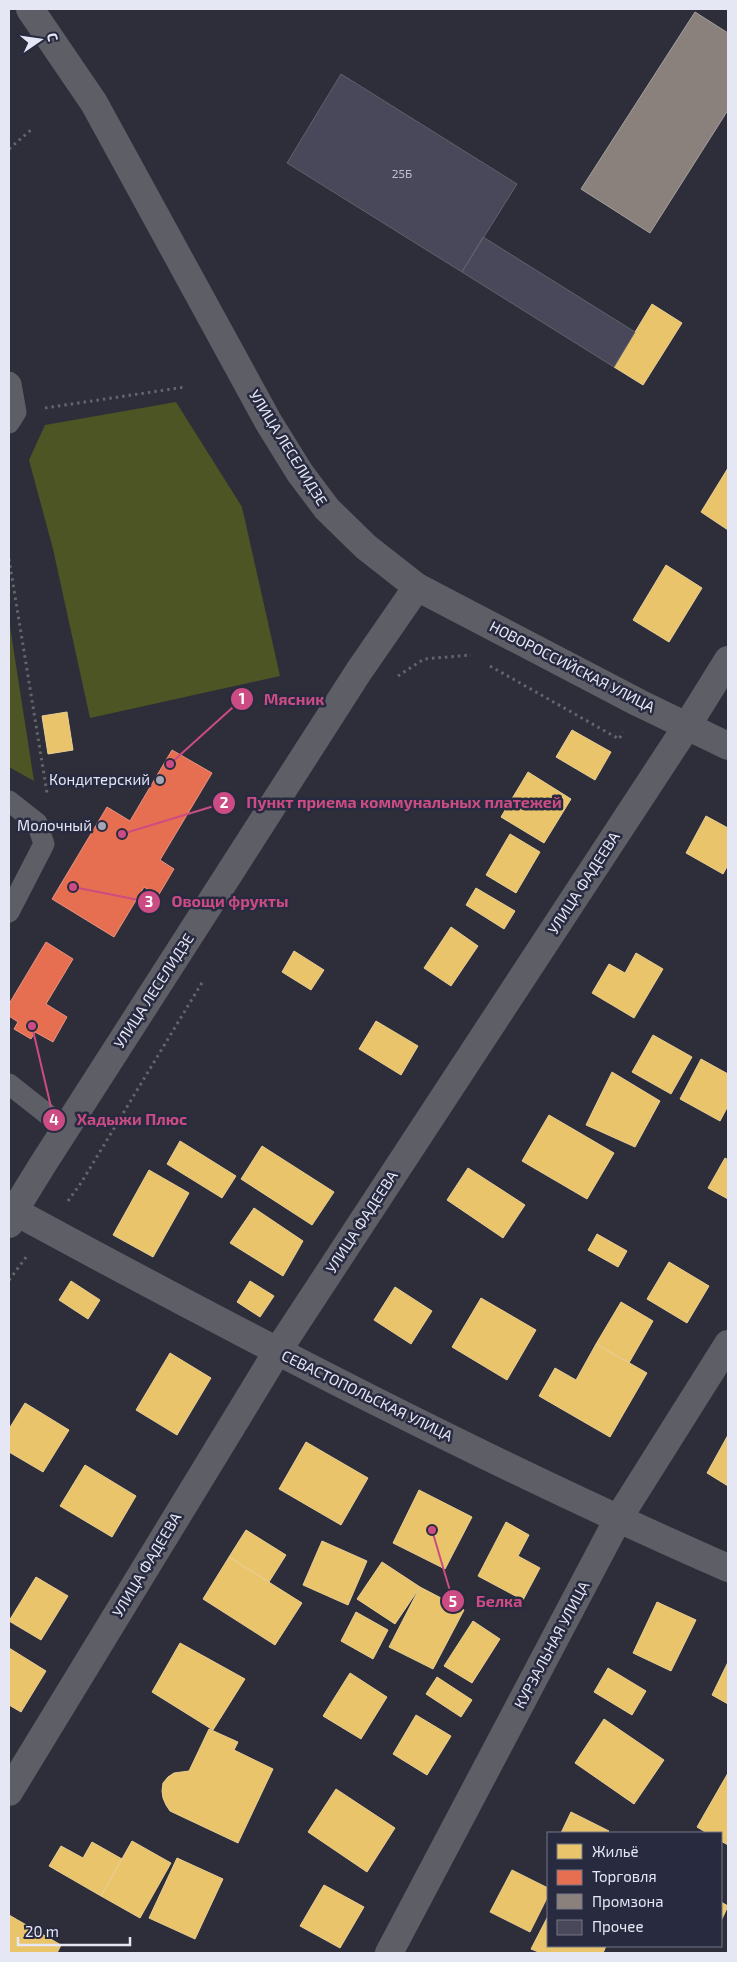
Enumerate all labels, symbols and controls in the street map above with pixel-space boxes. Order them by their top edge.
north arrow [15,15,65,65]
text: С [44,31,62,43]
house number: 25Б [392,166,412,180]
street label: УЛИЦА ЛЕСЕЛИДЗЕ [246,386,332,509]
street label: НОВОРОССИЙСКАЯ УЛИЦА [487,617,659,716]
callout: Мясник [229,684,334,715]
text: 1 [239,689,245,707]
text: Мясник [264,689,324,708]
place label: Кондитерский [49,770,150,788]
marker: Кондитерский [154,774,166,786]
callout: Пункт приема коммунальных платежей [212,787,572,818]
text: Пункт приема коммунальных платежей [246,792,562,811]
text: 2 [220,793,229,811]
place label: Молочный [17,816,92,834]
marker: Молочный [96,820,108,832]
street label: УЛИЦА ФАДЕЕВА [543,827,623,937]
callout: Овощи фрукты [136,886,299,917]
text: Овощи фрукты [171,891,289,910]
text: 3 [145,892,153,910]
street label: УЛИЦА ЛЕСЕЛИДЗЕ [109,930,197,1051]
callout: Хадыжи Плюс [41,1104,197,1135]
text: Хадыжи Плюс [77,1109,187,1128]
text: 4 [49,1110,59,1128]
street label: УЛИЦА ФАДЕЕВА [321,1166,401,1276]
street label: СЕВАСТОПОЛЬСКАЯ УЛИЦА [279,1346,457,1445]
street label: УЛИЦА ФАДЕЕВА [108,1509,185,1620]
street label: КУРЗАЛЬНАЯ УЛИЦА [510,1577,593,1711]
callout: Белка [441,1586,532,1617]
text: Белка [476,1591,522,1610]
text: 5 [449,1592,457,1610]
legend [547,1832,722,1947]
text: Жильё [592,1842,639,1860]
text: Торговля [592,1867,657,1885]
text: Промзона [592,1892,664,1910]
scale bar [18,1914,130,1946]
text: Прочее [592,1917,644,1935]
text: 20 m [25,1922,59,1940]

